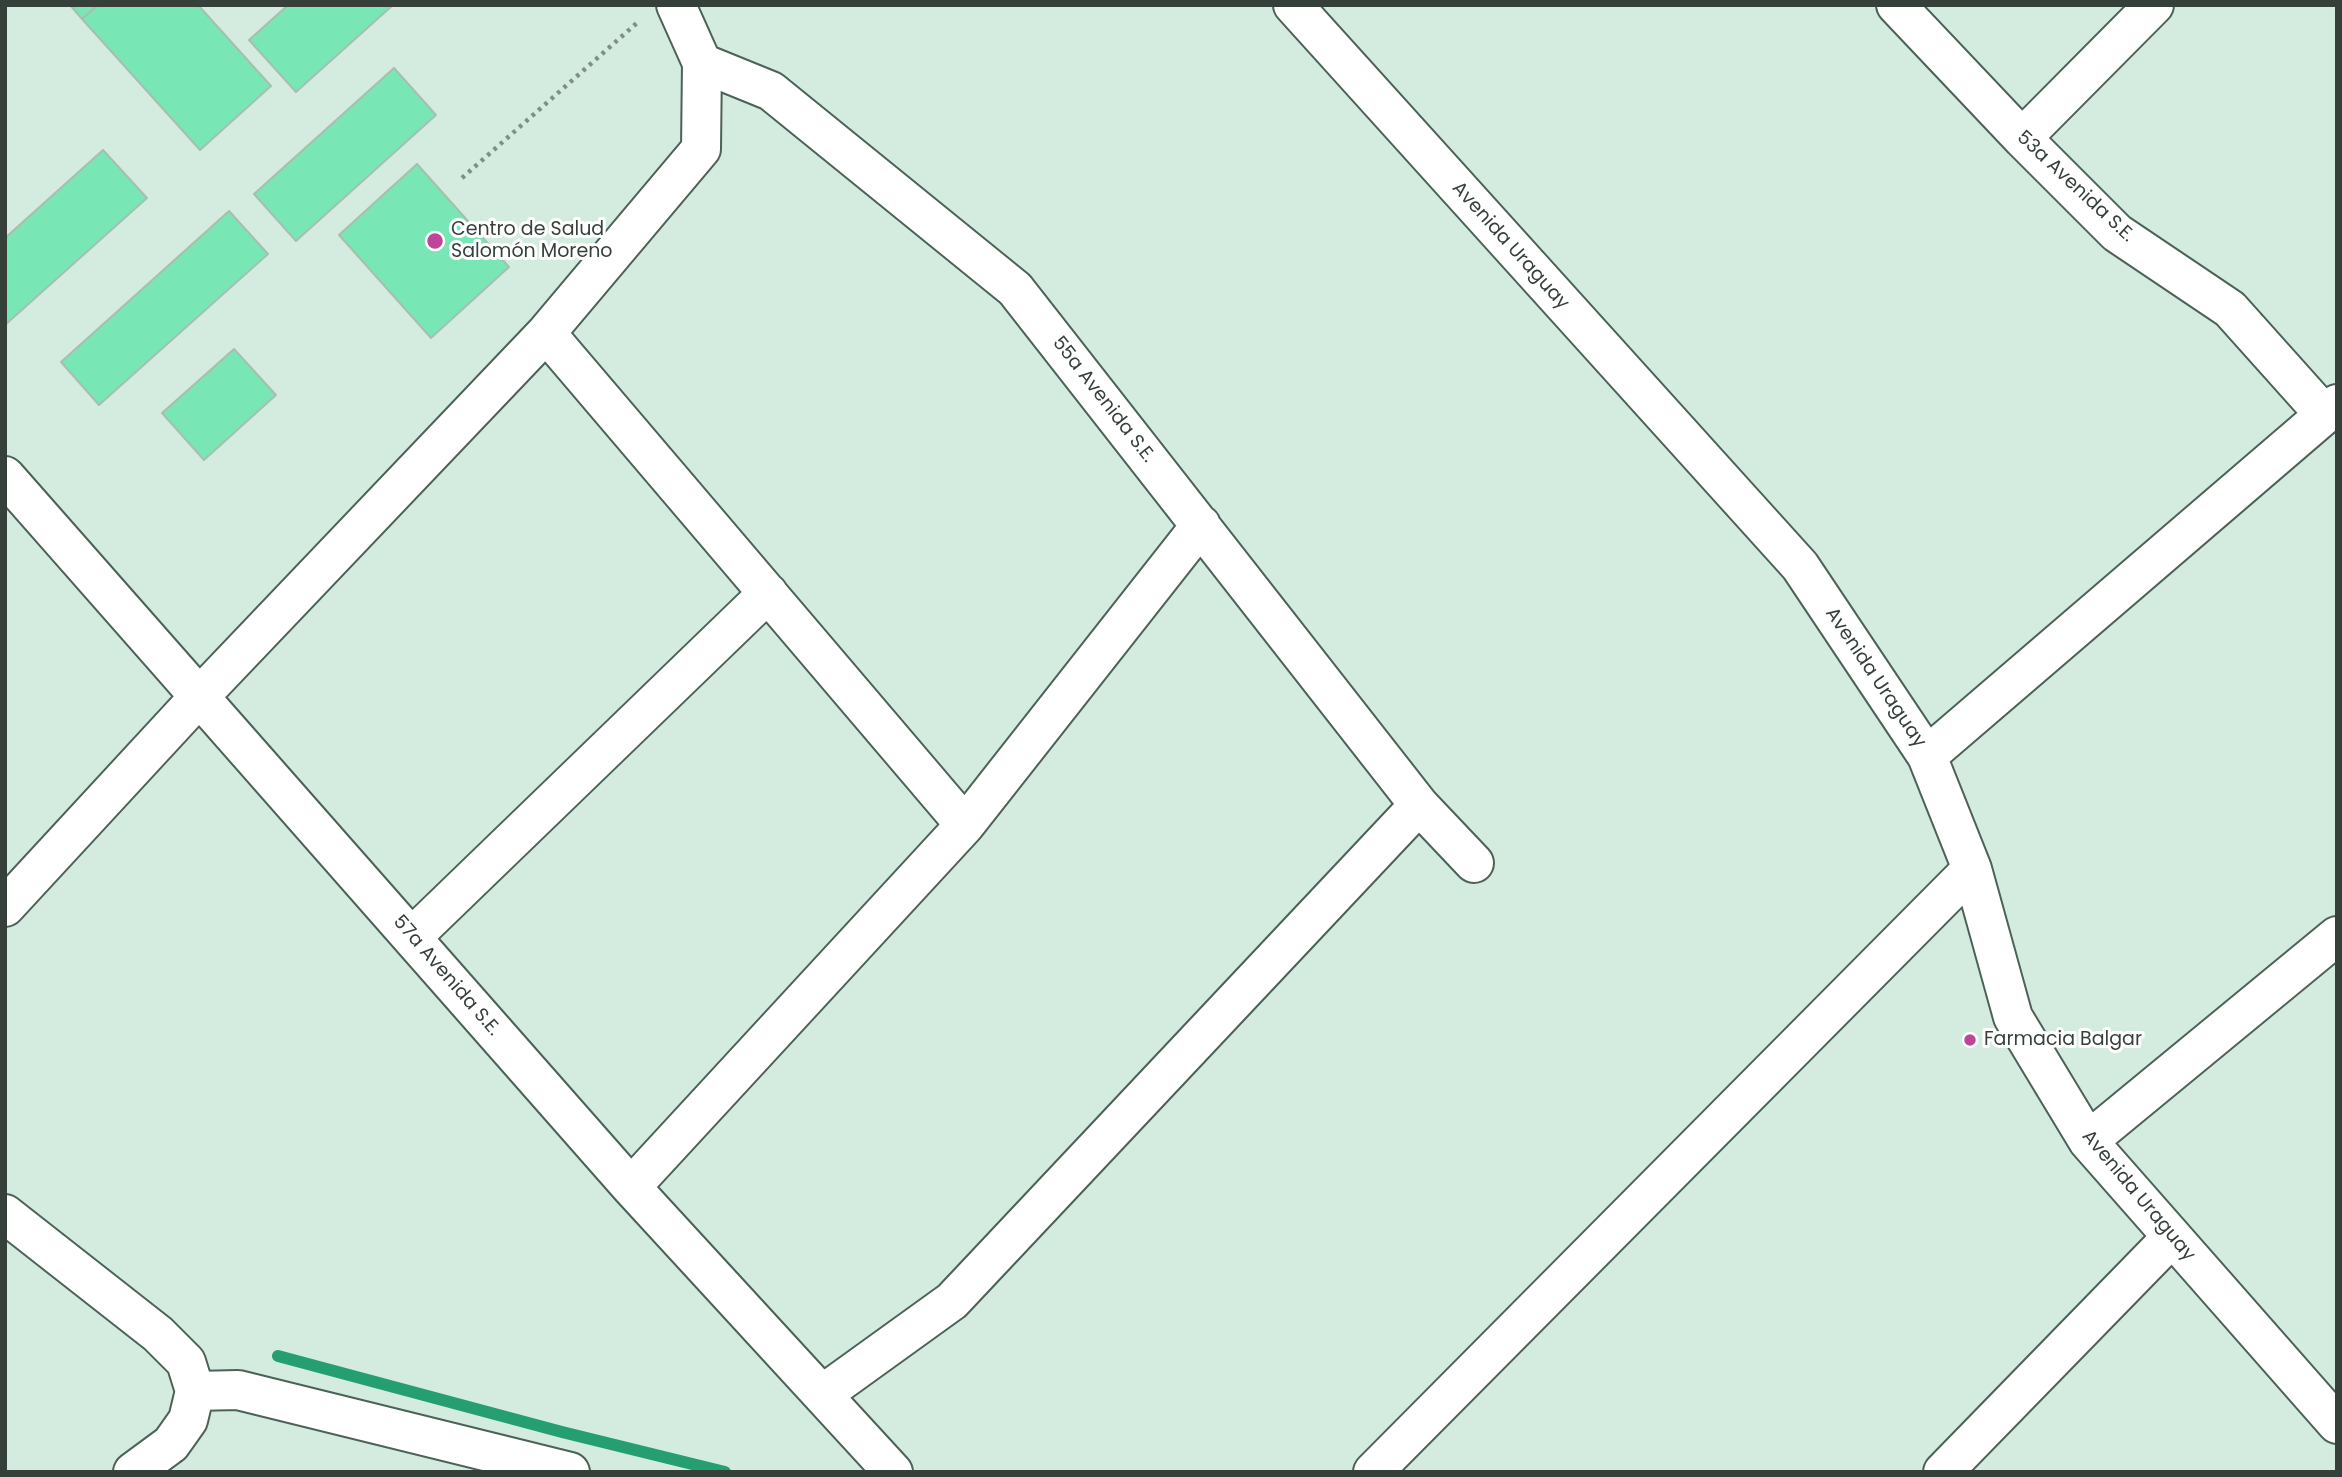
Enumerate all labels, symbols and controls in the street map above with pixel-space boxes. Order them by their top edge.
street label: 53a Avenida S.E. [2011,127,2139,247]
street label: Avenida Uraguay [1447,177,1573,315]
place label: Centro de Salud Salomón Moreno [451,219,612,263]
marker: Centro de Salud Salomón Moreno [425,231,445,251]
street label: 55a Avenida S.E. [1047,333,1159,467]
street label: Avenida Uraguay [1820,604,1930,752]
street label: 57a Avenida S.E. [388,911,504,1041]
place label: Farmacia Balgar [1984,1029,2142,1051]
marker: Farmacia Balgar [1962,1032,1978,1048]
street label: Avenida Uraguay [2077,1126,2199,1266]

